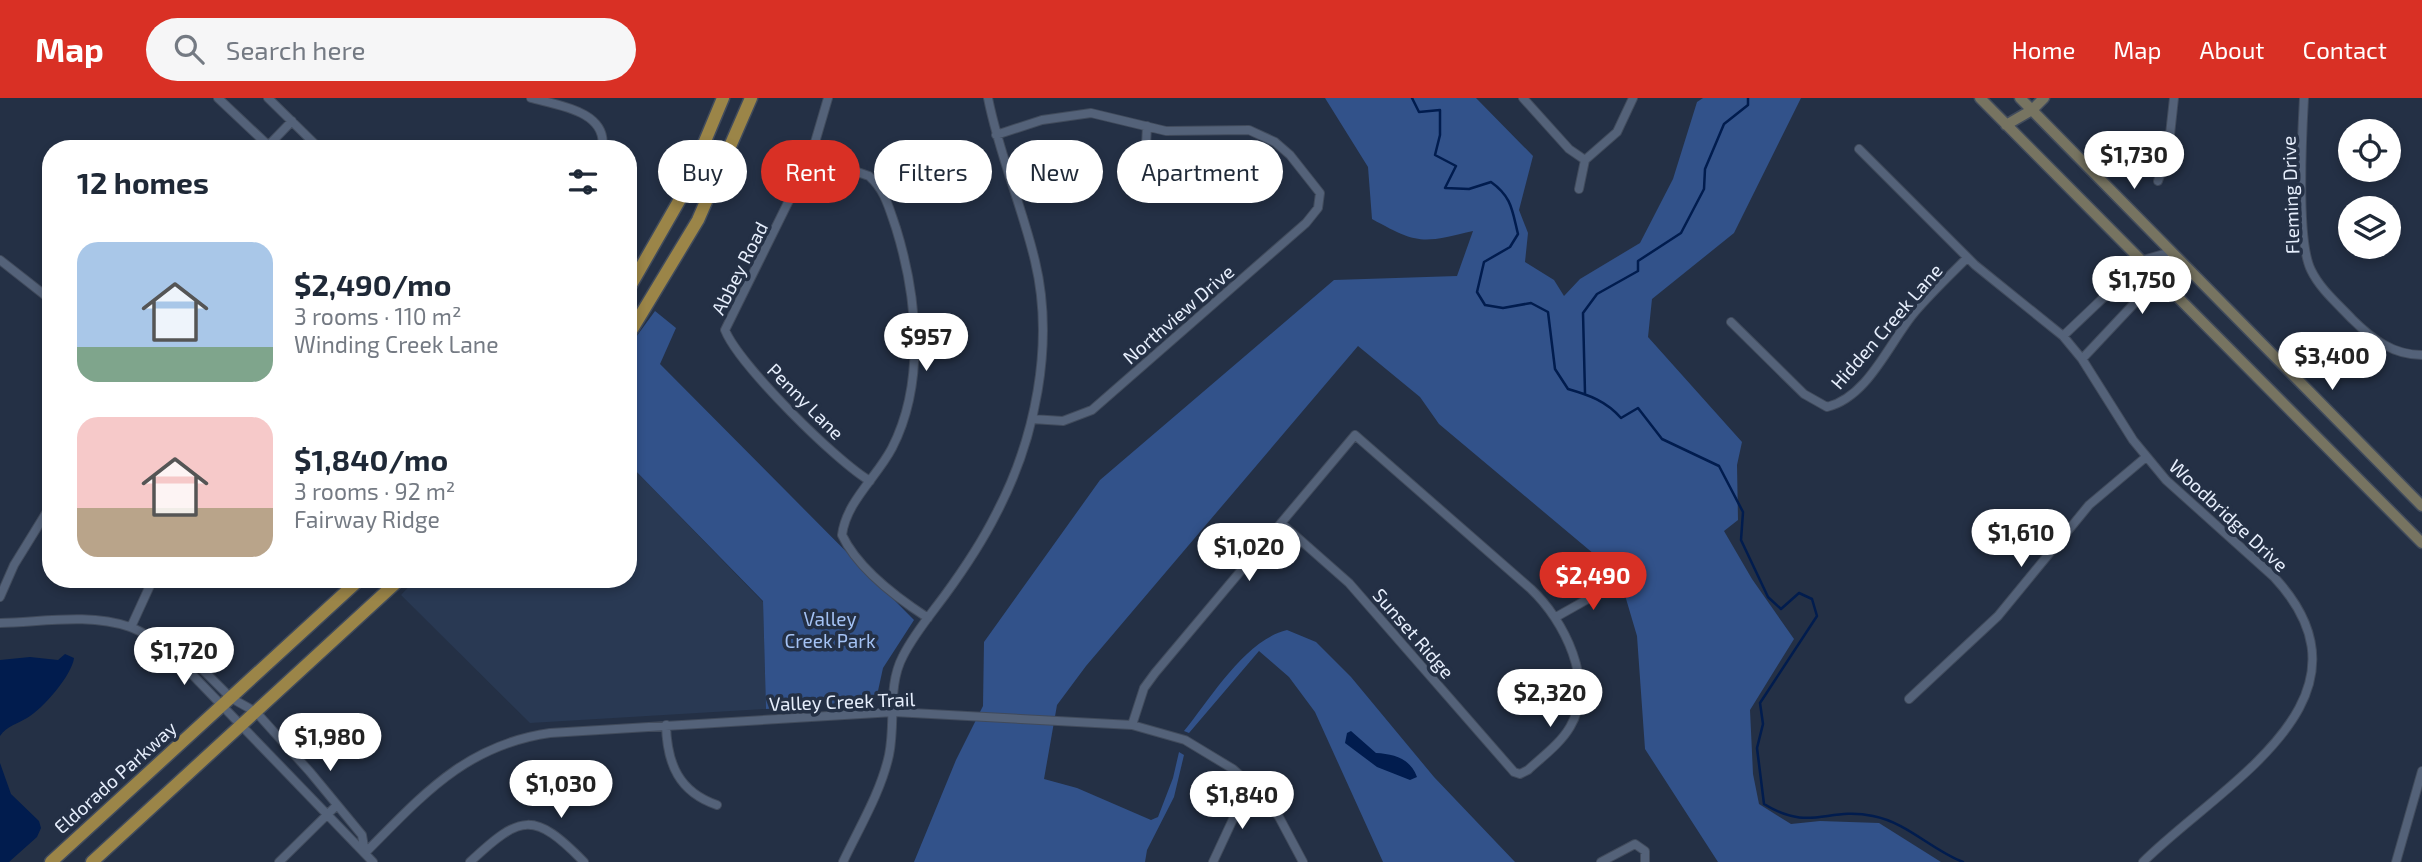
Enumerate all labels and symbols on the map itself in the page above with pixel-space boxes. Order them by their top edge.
pin: $1,730 [2077,132,2191,191]
street label: Fleming Drive [2276,135,2304,255]
street label: Abbey Road [706,218,772,318]
pin: $1,750 [2085,256,2199,316]
street label: Northview Drive [1118,259,1238,369]
street label: Hidden Creek Lane [1825,259,1947,393]
pin: $957 [885,314,967,373]
pin: $3,400 [2275,332,2389,392]
street label: Penny Lane [763,358,849,444]
street label: Woodbridge Drive [2165,454,2293,576]
pin: $1,610 [1964,510,2078,569]
pin: $1,020 [1192,524,1306,583]
pin: $2,490 [1536,552,1650,612]
street label: Sunset Ridge [1369,583,1459,683]
park label: Valley Creek Park [784,607,876,652]
pin: $1,720 [127,628,241,687]
pin: $2,320 [1493,670,1607,729]
street label: Valley Creek Trail [768,687,916,715]
pin: $1,980 [273,714,387,773]
street label: Eldorado Parkway [49,716,181,838]
pin: $1,030 [504,760,618,820]
pin: $1,840 [1185,772,1299,831]

